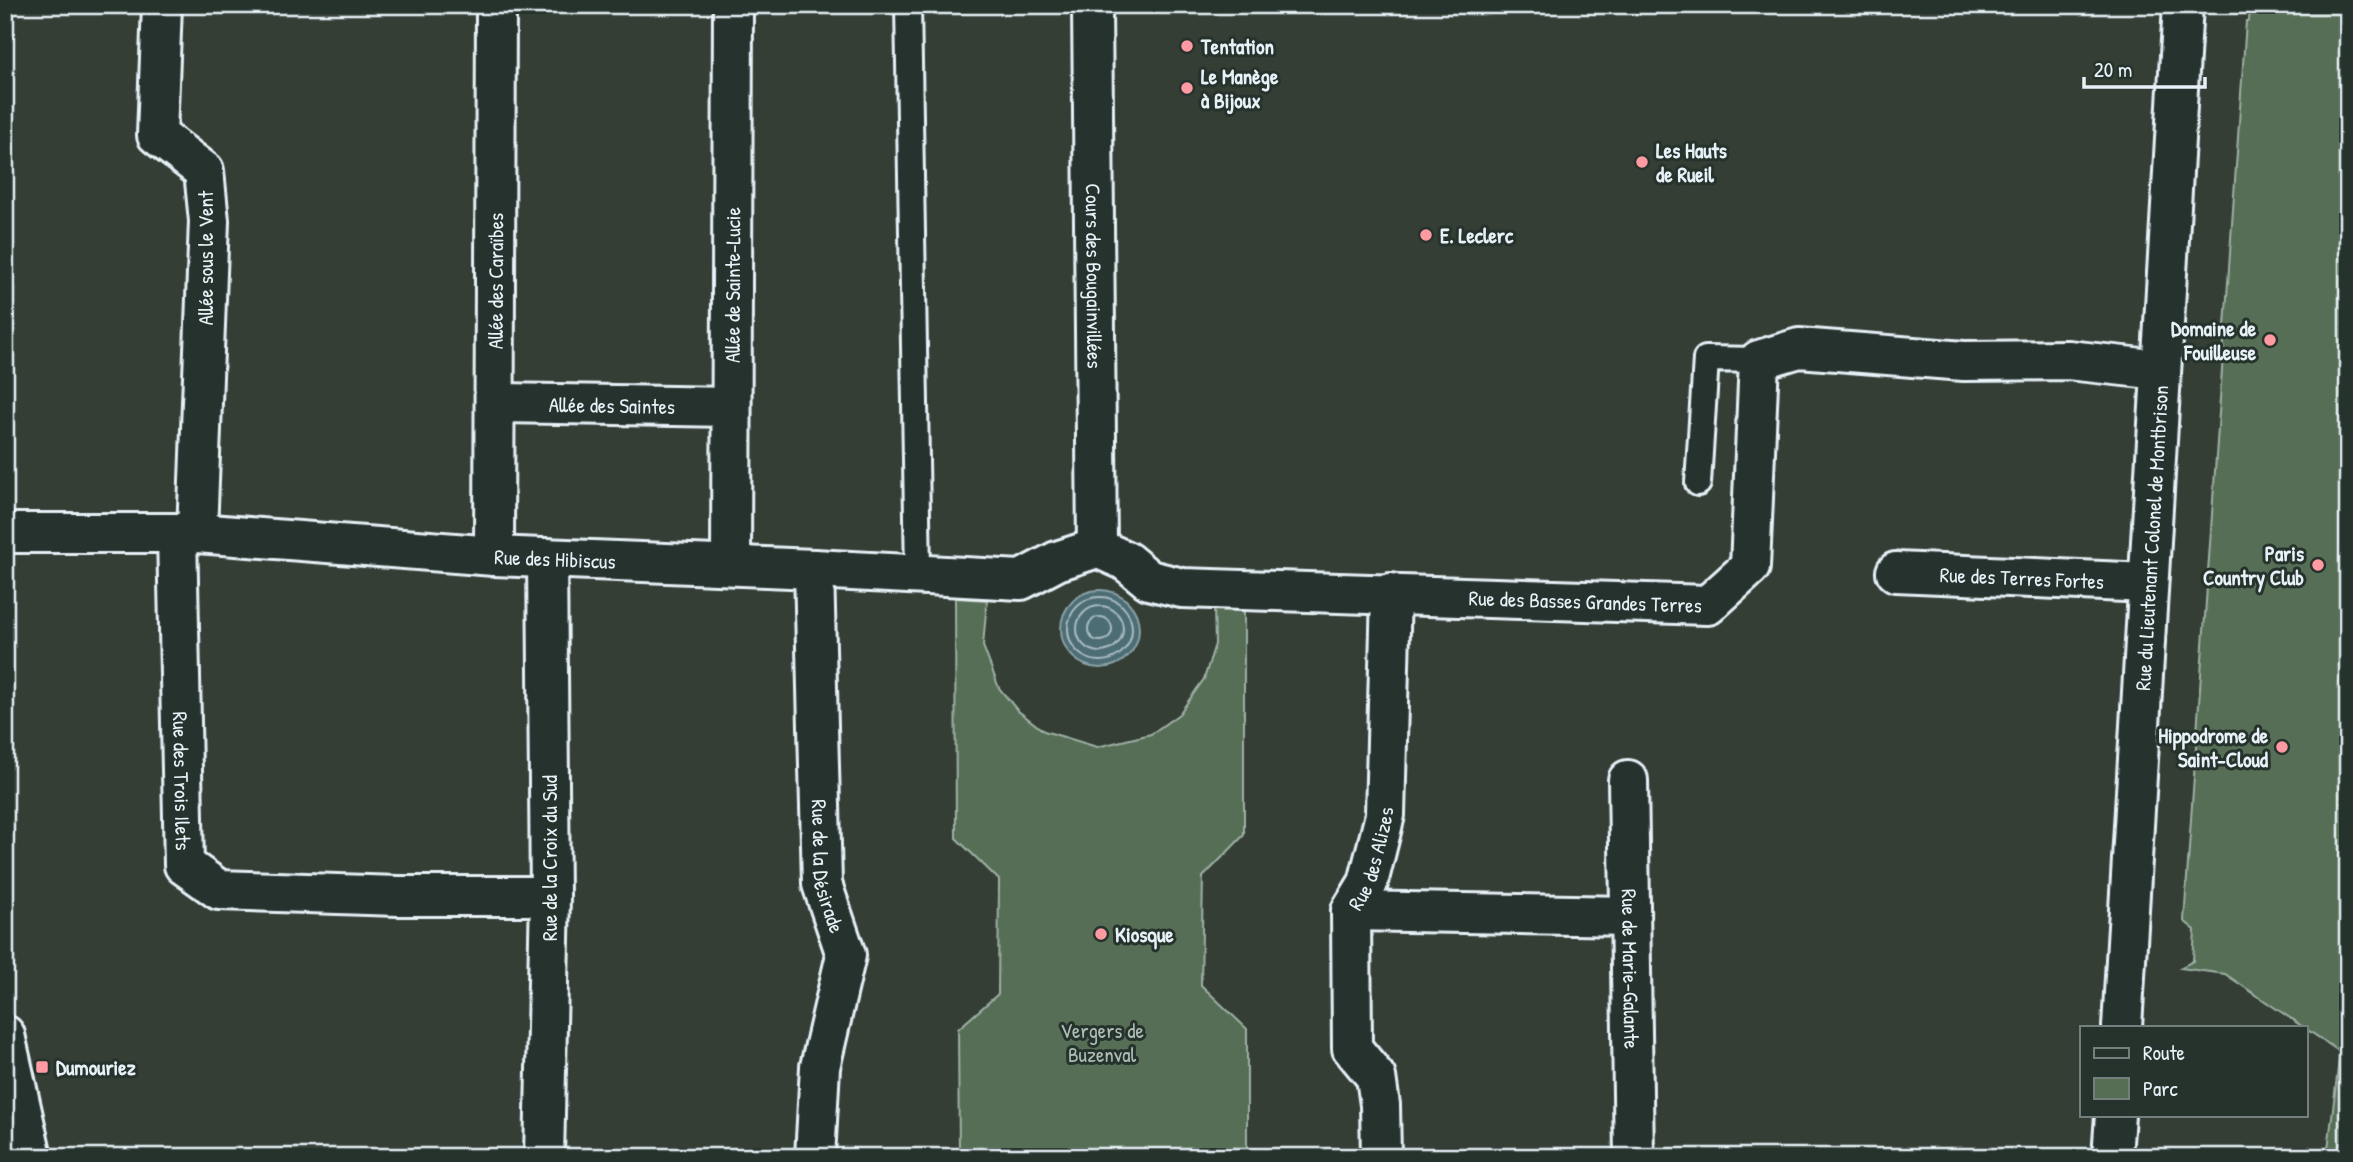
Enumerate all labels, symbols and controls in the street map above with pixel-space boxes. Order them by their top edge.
place label: Tentation [1200,32,1274,61]
marker: Tentation [1179,38,1195,54]
scale bar [2084,46,2204,90]
text: 20 m [2094,55,2132,84]
place label: Le Manège à Bijoux [1201,62,1279,115]
marker: Le Manège à Bijoux [1179,80,1195,96]
place label: Les Hauts de Rueil [1656,136,1727,189]
marker: Les Hauts de Rueil [1634,154,1650,170]
street label: Cours des Bougainvillées [1079,183,1110,369]
street label: Allée sous le Vent [191,190,220,325]
street label: Allée de Sainte-Lucie [717,207,747,363]
street label: Allée des Caraïbes [480,213,510,349]
place label: E. Leclerc [1440,221,1514,250]
marker: E. Leclerc [1418,227,1434,243]
place label: Domaine de Fouilleuse [2171,314,2257,367]
marker: Domaine de Fouilleuse [2262,332,2278,348]
street label: Rue du Lieutenant Colonel de Montbrison [2128,384,2175,691]
street label: Allée des Saintes [549,389,675,421]
place label: Paris Country Club [2203,539,2304,593]
street label: Rue des Hibiscus [494,542,616,575]
marker: Paris Country Club [2310,557,2326,573]
street label: Rue des Terres Fortes [1939,559,2105,596]
street label: Rue des Basses Grandes Terres [1468,583,1702,619]
street label: Rue des Trois Ilets [166,711,198,851]
place label: Hippodrome de Saint-Cloud [2158,721,2269,774]
marker: Hippodrome de Saint-Cloud [2274,739,2290,755]
street label: Rue de la Croix du Sud [535,775,564,941]
street label: Rue de la Désirade [805,799,852,937]
street label: Rue des Alizes [1341,807,1400,915]
street label: Rue de Marie-Galante [1615,889,1647,1049]
place label: Kiosque [1115,920,1174,950]
marker: Kiosque [1093,926,1109,942]
park label: Vergers de Buzenval [1060,1016,1144,1069]
legend [2080,1026,2308,1116]
text: Route [2143,1038,2185,1067]
place label: Dumouriez [56,1053,136,1082]
marker: Dumouriez [34,1059,50,1075]
text: Parc [2143,1074,2178,1103]

